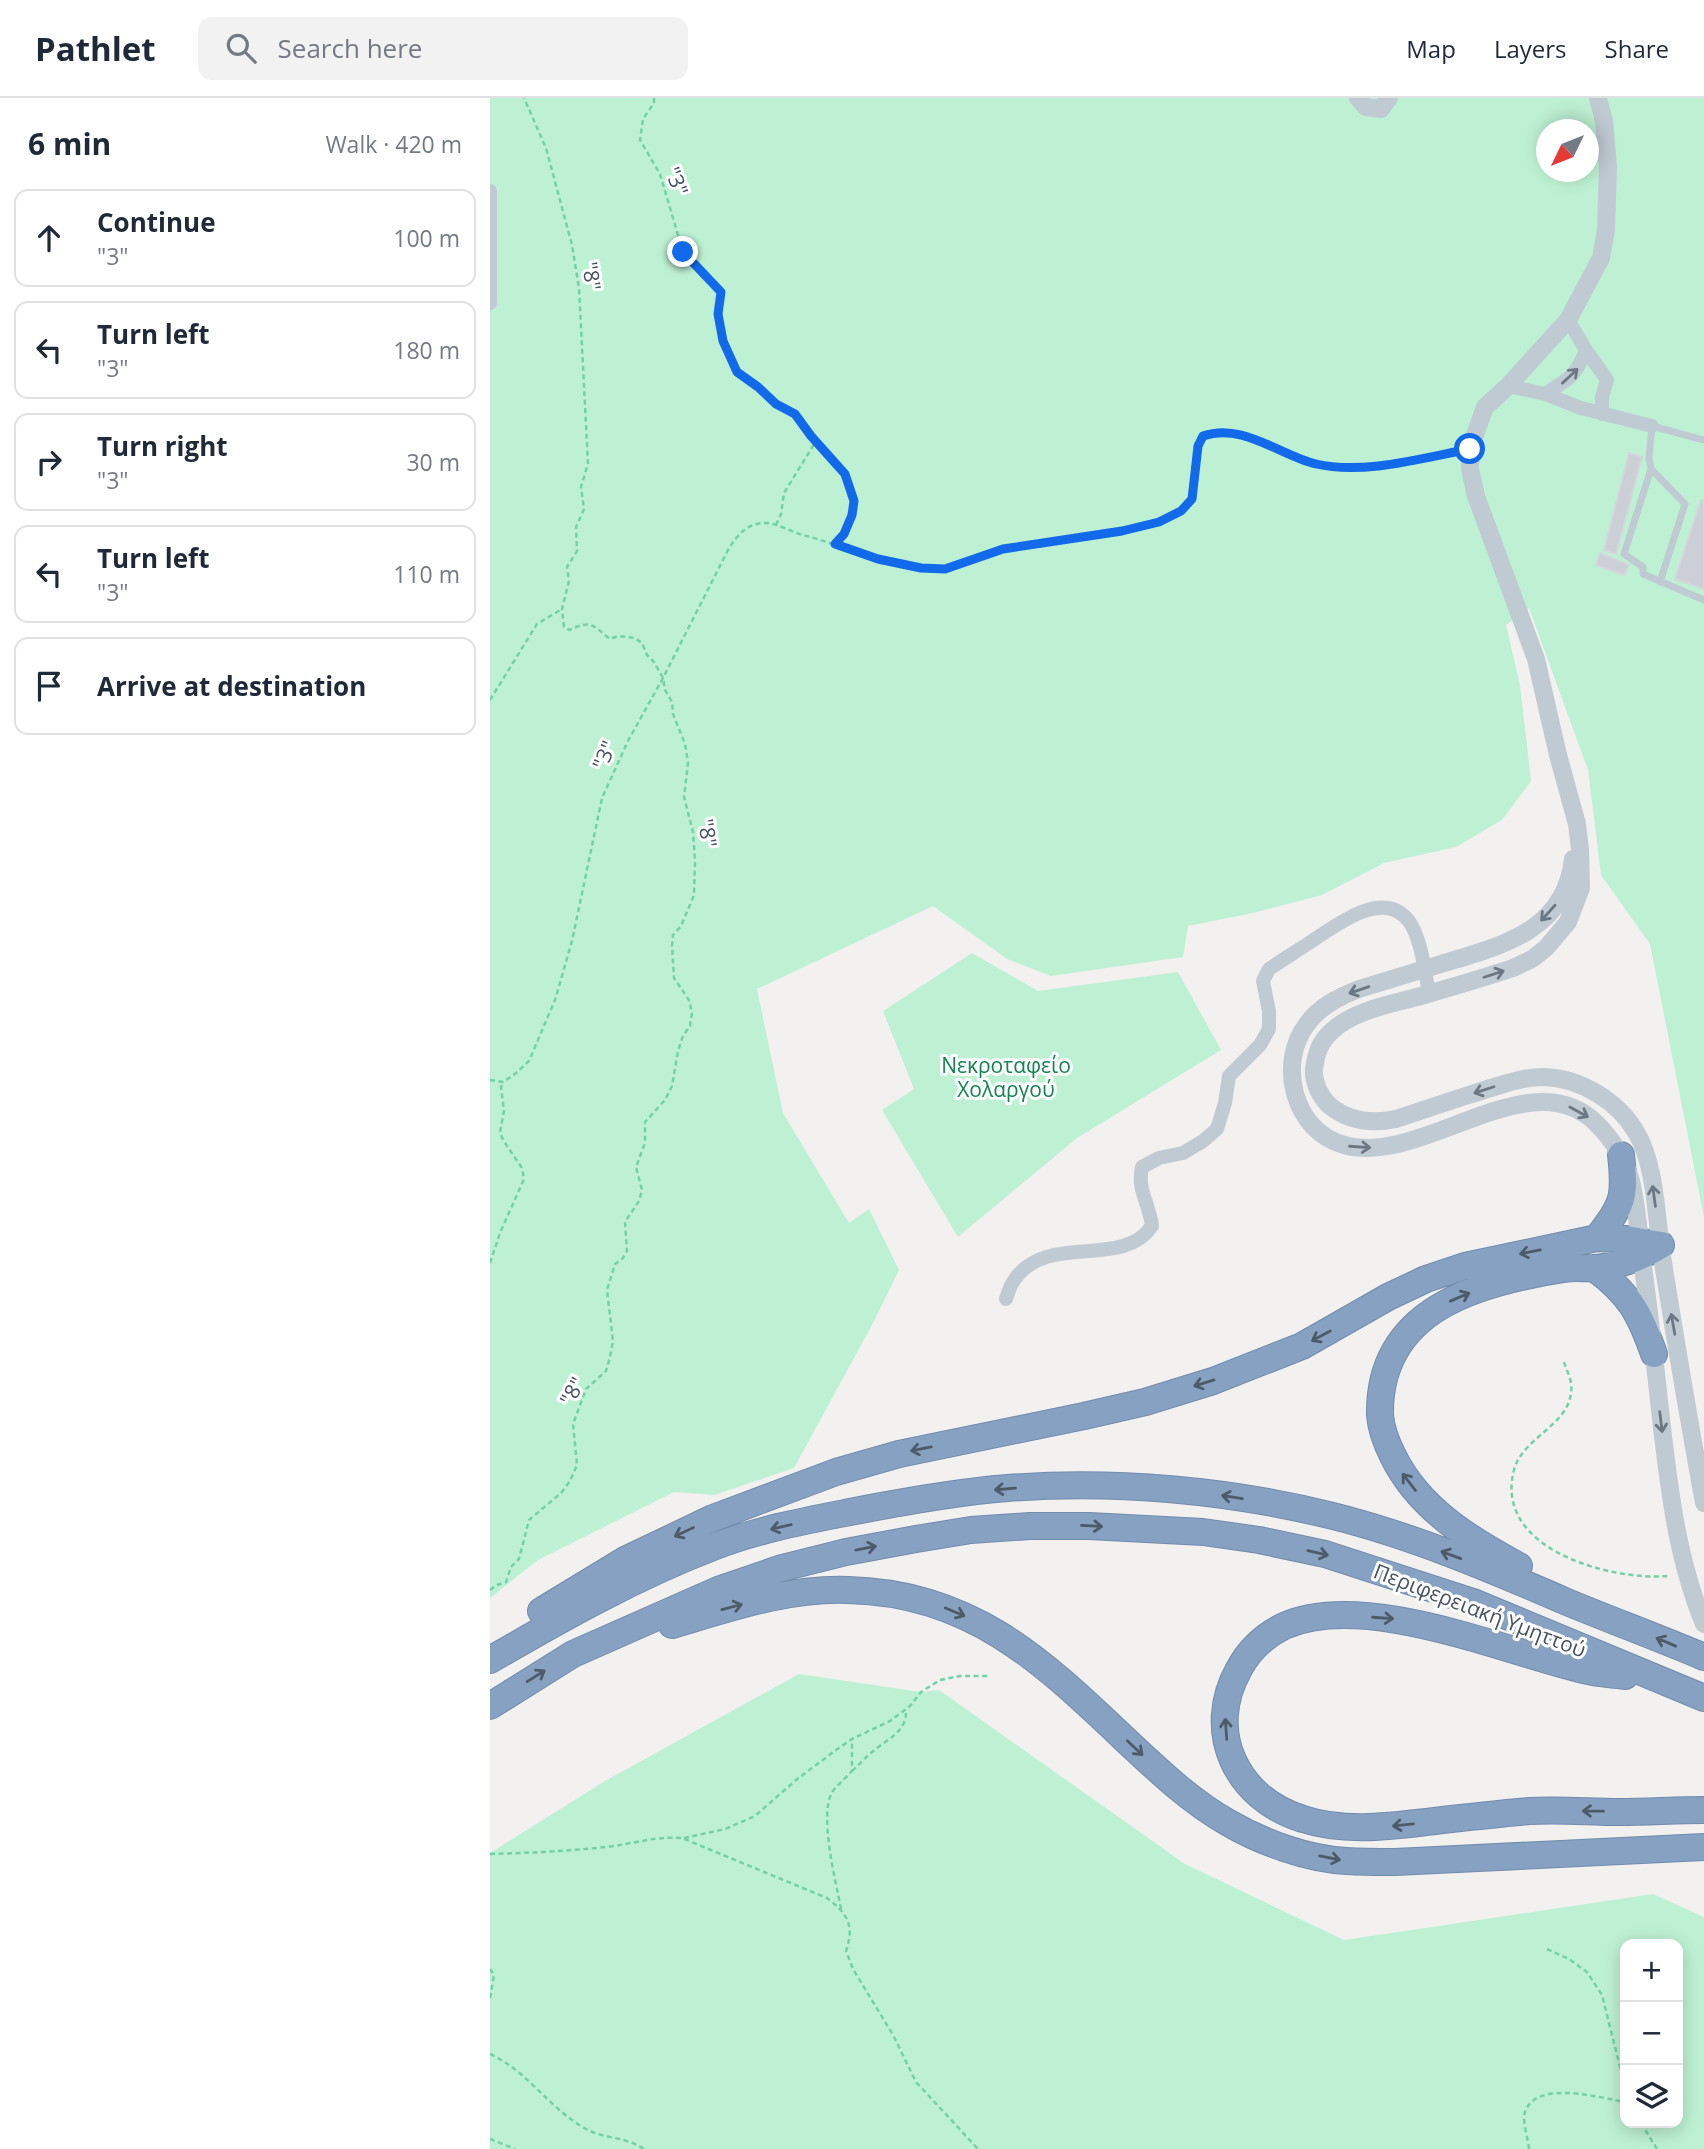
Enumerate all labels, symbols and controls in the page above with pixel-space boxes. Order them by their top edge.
search box [198,17,688,80]
text: Pathlet [35,26,156,71]
icon: search [222,29,260,67]
text: Search here [278,30,422,66]
text: Map [1406,32,1456,65]
text: Layers [1494,32,1567,65]
text: Share [1605,32,1669,65]
north arrow [1536,119,1599,182]
text: 6 min [28,123,111,164]
text: Walk · 420 m [325,128,462,160]
street label: "3" [659,163,695,199]
text: Continue [97,204,216,240]
icon: ahead [30,219,68,257]
text: 100 m [393,222,460,254]
route end [667,236,698,267]
text: "3" [97,240,128,272]
street label: "8" [576,260,608,292]
text: Turn left [97,316,209,352]
icon: left [30,331,68,369]
text: 180 m [393,334,460,366]
text: "3" [97,352,128,384]
one-way arrow [1561,368,1579,384]
text: Turn right [97,428,228,464]
route start [1454,433,1485,464]
icon: right [30,443,68,481]
text: 30 m [406,446,460,478]
text: "3" [97,464,128,496]
text: Turn left [97,540,209,576]
icon: left [30,555,68,593]
text: 110 m [393,558,460,590]
text: "3" [97,576,128,608]
icon: arrive [30,667,68,705]
text: Arrive at destination [97,668,366,704]
street label: "3" [585,736,623,774]
street label: "8" [692,817,724,849]
one-way arrow [1540,904,1557,921]
one-way arrow [1483,967,1505,980]
one-way arrow [1348,985,1370,997]
park label: Νεκροταφείο Χολαργού [941,1051,1071,1103]
one-way arrow [1473,1084,1495,1097]
one-way arrow [1568,1105,1588,1119]
one-way arrow [1348,1141,1371,1154]
one-way arrow [1647,1185,1660,1208]
one-way arrow [1519,1245,1542,1259]
one-way arrow [1449,1290,1470,1303]
one-way arrow [1666,1313,1680,1336]
one-way arrow [1311,1330,1332,1344]
street label: "8" [553,1372,591,1410]
one-way arrow [1194,1378,1216,1391]
one-way arrow [1655,1410,1668,1433]
one-way arrow [910,1443,933,1457]
one-way arrow [1401,1474,1416,1492]
one-way arrow [994,1483,1017,1496]
one-way arrow [1221,1490,1244,1503]
one-way arrow [1080,1520,1103,1533]
one-way arrow [770,1521,793,1535]
one-way arrow [674,1526,695,1540]
one-way arrow [854,1541,877,1554]
one-way arrow [1306,1546,1329,1560]
one-way arrow [1441,1548,1463,1560]
street label: Περιφερειακή Υμηττού [1370,1557,1590,1663]
one-way arrow [721,1600,743,1613]
one-way arrow [944,1606,965,1619]
one-way arrow [1371,1612,1394,1625]
one-way arrow [1656,1634,1677,1647]
one-way arrow [526,1669,546,1683]
one-way arrow [1219,1718,1232,1741]
one-way arrow [1126,1740,1143,1757]
one-way arrow [1582,1805,1605,1818]
one-way arrow [1392,1818,1414,1831]
one-way arrow [1318,1852,1341,1866]
map controls [1620,1939,1683,2128]
button: + [1620,1939,1683,2002]
button: − [1620,2002,1683,2065]
button: layers [1620,2065,1683,2128]

